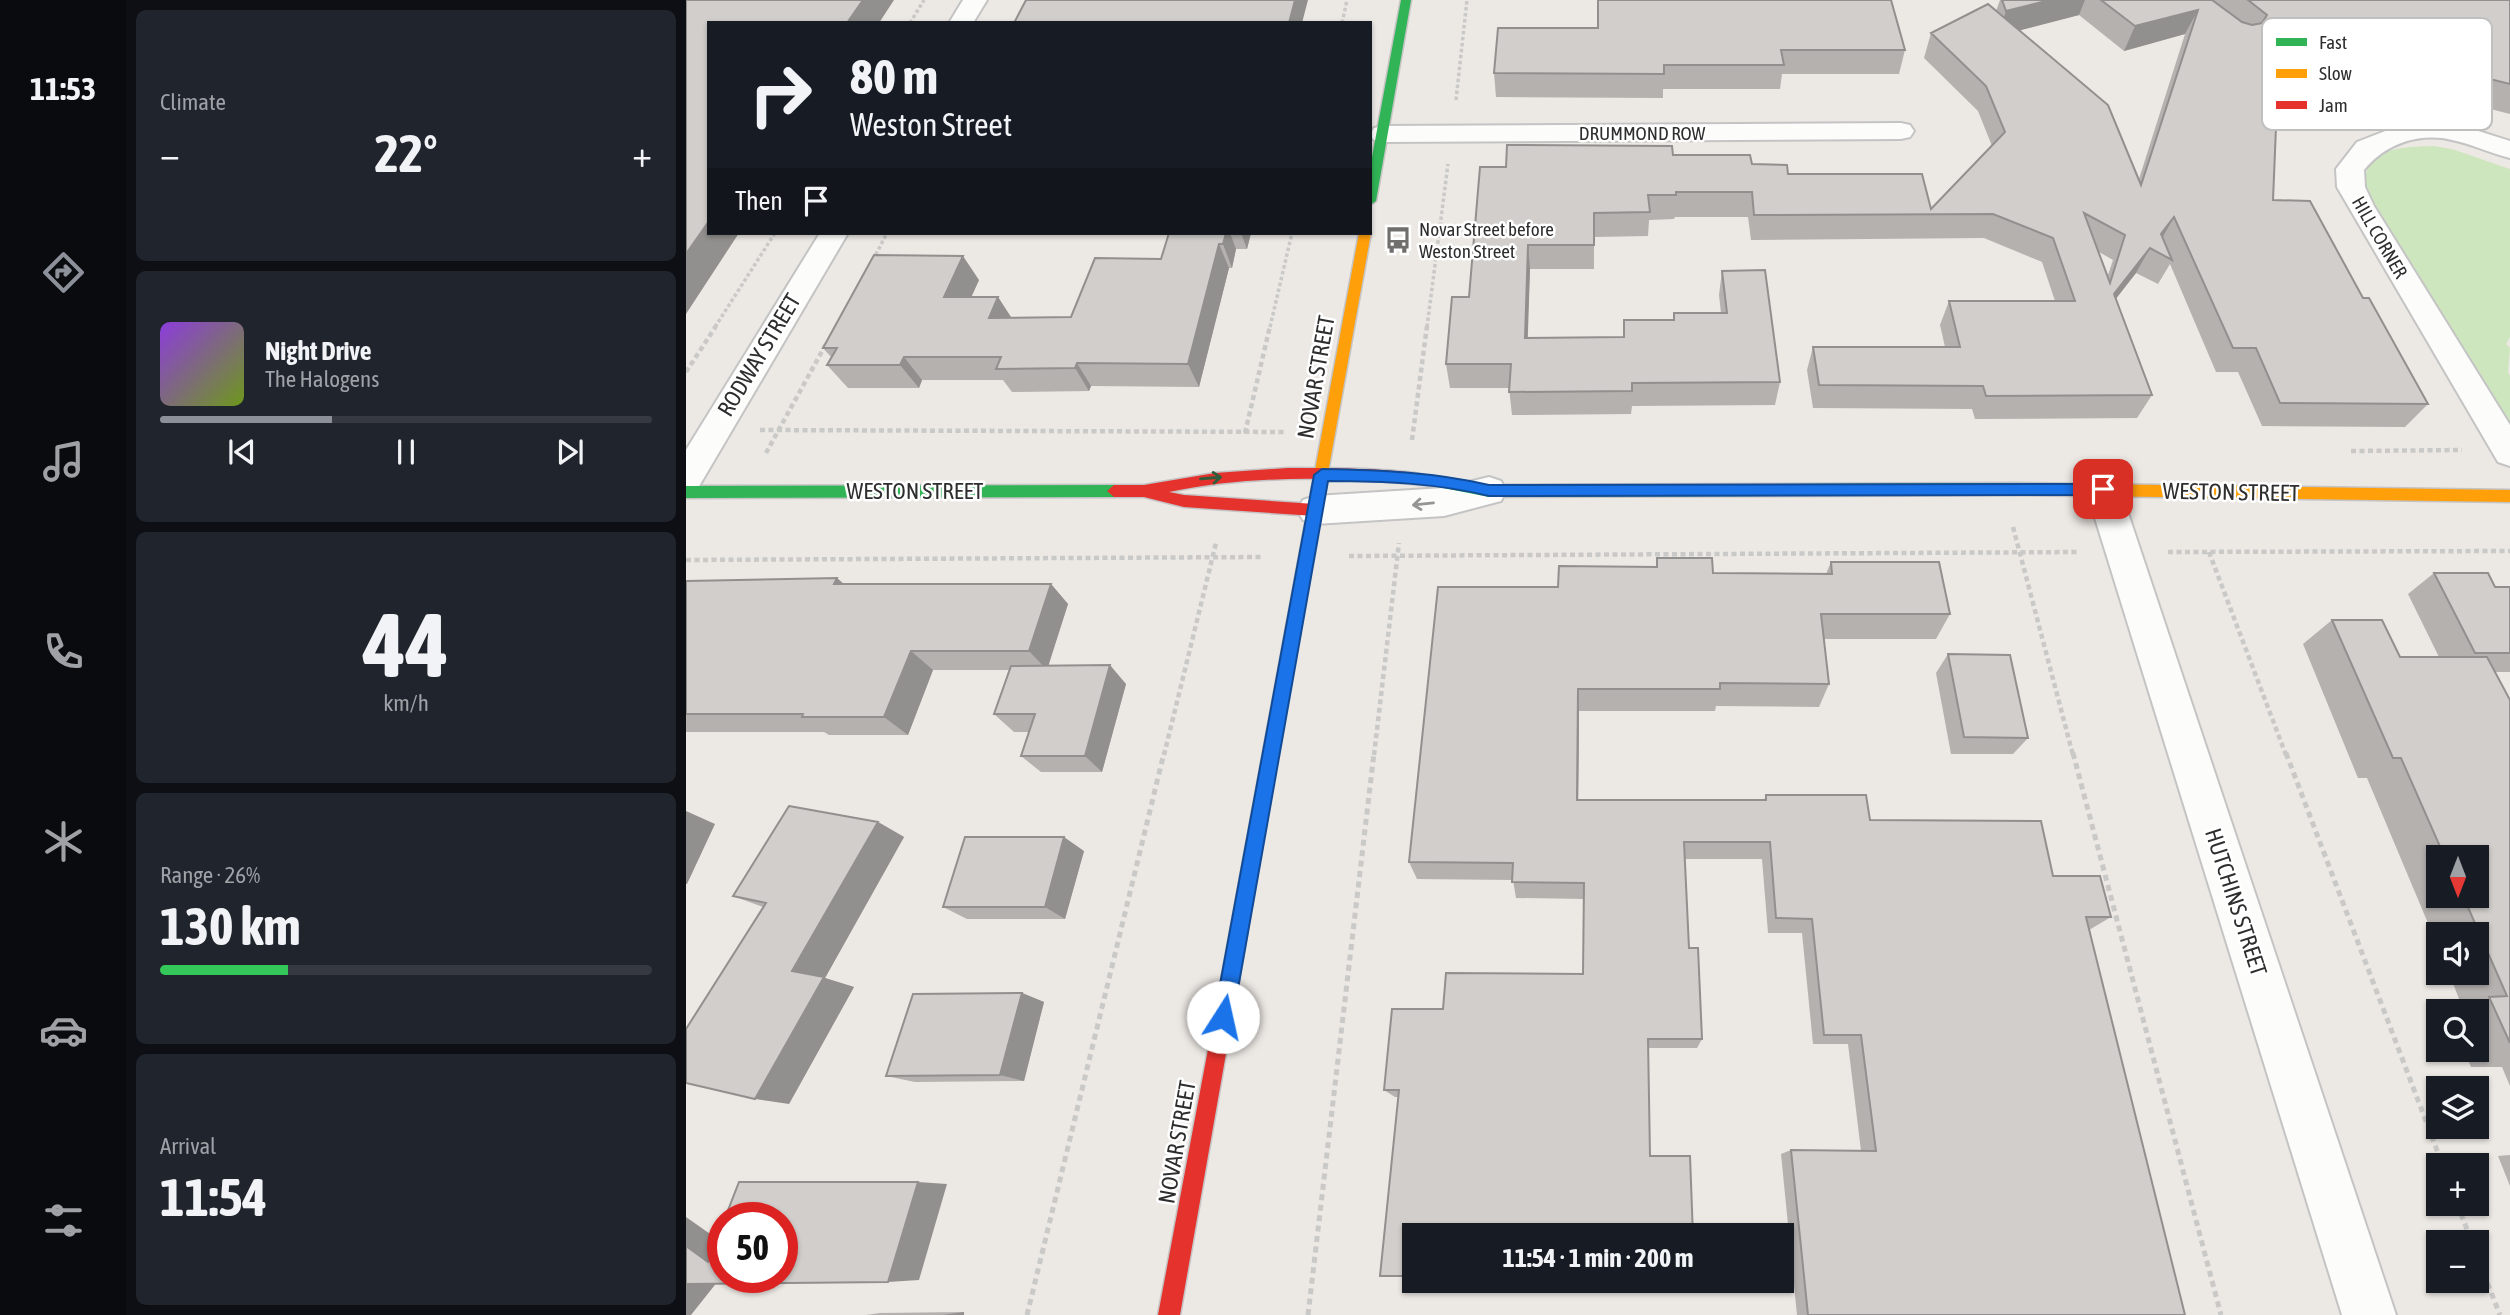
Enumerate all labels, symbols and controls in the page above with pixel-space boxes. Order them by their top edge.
legend [2262,18,2492,130]
text: Fast [2319,31,2347,53]
text: 80 m [850,48,938,104]
icon: right [735,49,826,140]
text: Slow [2319,62,2353,84]
text: 11:53 [30,70,96,107]
text: Climate [160,89,226,115]
text: Jam [2319,94,2348,116]
text: Weston Street [850,106,1012,143]
street label: DRUMMOND ROW [1579,122,1705,144]
text: 22° [374,123,438,183]
text: − [160,132,180,175]
text: + [632,132,652,175]
icon: arrive [797,182,835,220]
text: Then [735,186,783,216]
street label: HILL CORNER [2348,192,2412,282]
place label: Novar Street before Weston Street [1419,218,1554,262]
bus stop icon: Novar Street before Weston Street [1383,225,1413,255]
icon: directions [39,248,88,297]
street label: RODWAY STREET [712,289,806,421]
street label: NOVAR STREET [1292,313,1340,441]
text: Night Drive [265,336,372,366]
text: The Halogens [265,366,379,392]
icon: previous [223,433,261,471]
icon: pause [387,433,425,471]
icon: next [551,433,589,471]
icon: music [39,437,88,486]
pin [2073,459,2133,519]
icon: arrive [2084,470,2122,508]
one-way arrow [1199,471,1222,484]
street label: WESTON STREET [847,478,983,504]
street label: WESTON STREET [2162,478,2300,506]
one-way arrow [1412,498,1435,511]
text: 44 [363,592,449,696]
icon: phone [39,627,88,676]
text: km/h [383,690,429,716]
icon: climate [39,817,88,866]
street label: HUTCHINS STREET [2200,825,2272,979]
north arrow [2426,845,2488,908]
map controls [2426,845,2489,1293]
text: Range · 26% [160,862,260,888]
text: 130 km [160,896,301,956]
button: sound [2426,922,2489,985]
position arrow [1186,980,1260,1054]
button: search [2426,999,2489,1062]
icon: car [39,1006,88,1055]
button: layers [2426,1076,2489,1139]
street label: NOVAR STREET [1153,1078,1201,1206]
text: Arrival [160,1133,216,1159]
button: + [2426,1153,2489,1216]
text: 11:54 [160,1167,267,1227]
icon: filters [39,1196,88,1245]
speed limit sign: 50 [707,1202,798,1293]
button: − [2426,1230,2489,1293]
text: 11:54 · 1 min · 200 m [1503,1243,1693,1273]

